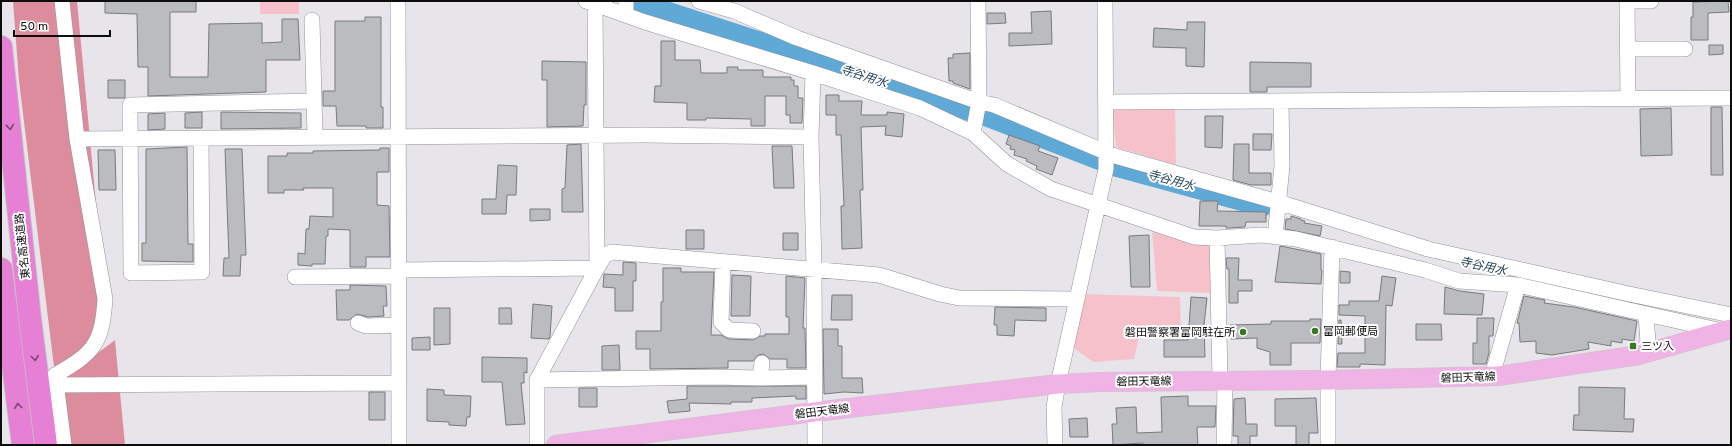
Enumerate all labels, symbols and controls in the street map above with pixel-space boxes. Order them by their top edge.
scale bar [14,12,110,38]
text: 50 m [20,19,48,35]
water label: 寺谷用水 [838,62,891,93]
one-way arrow [5,124,14,130]
water label: 寺谷用水 [1145,167,1198,195]
street label: 東名高速道路 [13,212,33,279]
water label: 寺谷用水 [1458,254,1510,280]
place label: 富岡郵便局 [1323,325,1378,339]
place label: 磐田警察署富岡駐在所 [1125,326,1236,340]
marker: 富岡郵便局 [1310,326,1320,336]
marker: 磐田警察署富岡駐在所 [1238,327,1248,337]
place label: 三ツ入 [1641,340,1674,354]
marker: 三ツ入 [1628,341,1638,351]
one-way arrow [30,355,39,361]
street label: 磐田天竜線 [1440,370,1496,386]
street label: 磐田天竜線 [1116,375,1172,389]
street label: 磐田天竜線 [794,402,850,422]
one-way arrow [14,403,23,409]

